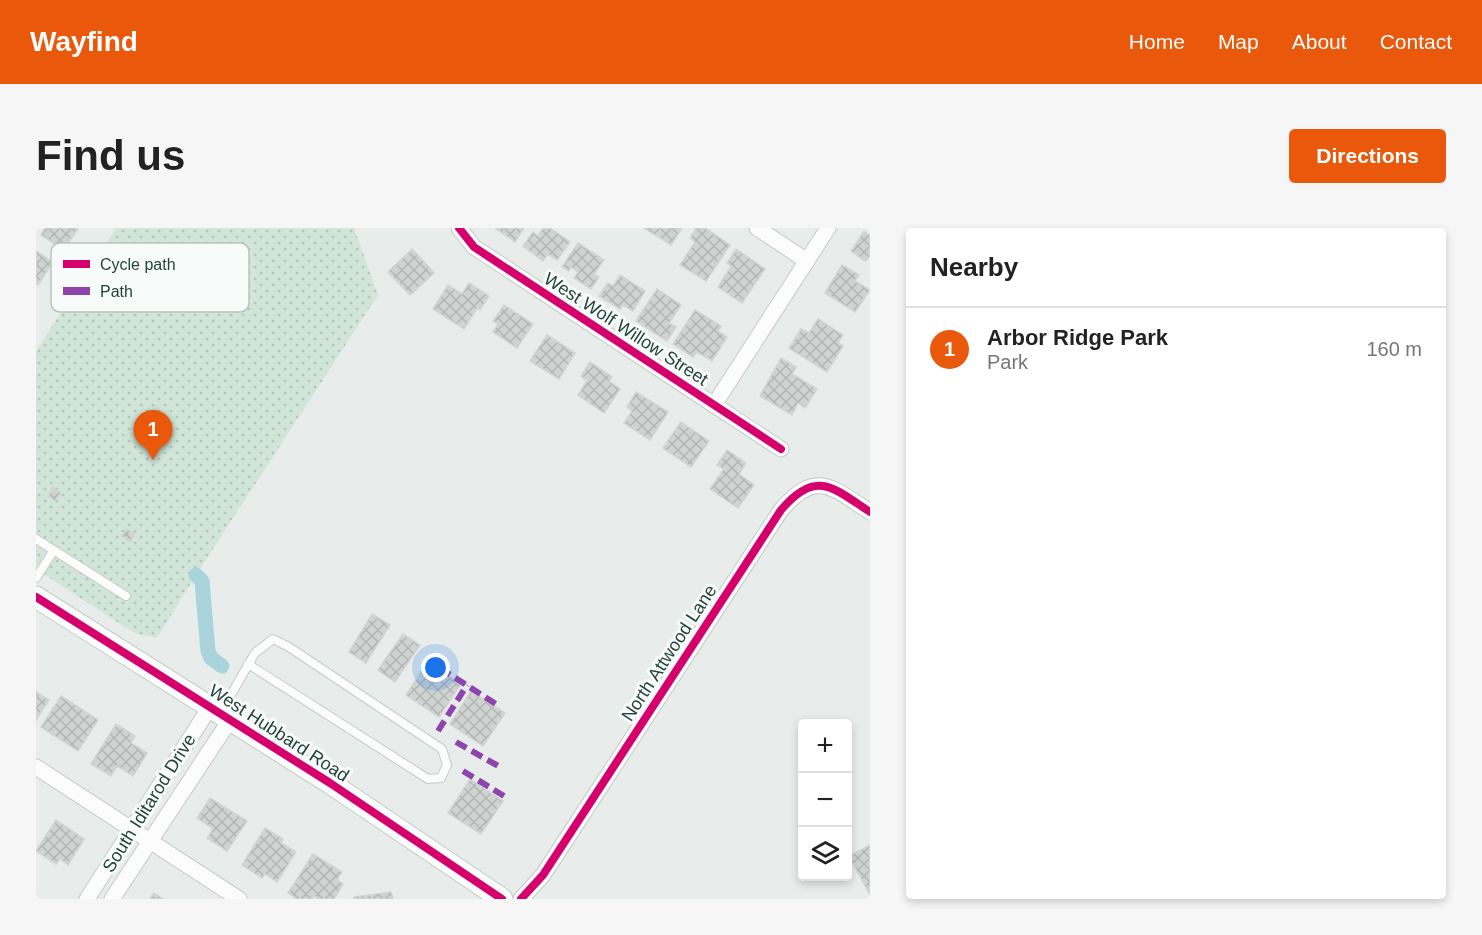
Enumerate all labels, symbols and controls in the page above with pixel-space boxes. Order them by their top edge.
text: Wayfind [30,26,138,57]
text: Home [1129,30,1185,53]
text: Map [1218,30,1259,53]
text: About [1292,30,1347,53]
text: Contact [1380,30,1452,53]
button: Directions [1289,129,1446,183]
text: Find us [36,132,185,179]
legend [51,243,249,312]
text: Nearby [930,252,1018,282]
text: Cycle path [100,256,176,273]
street label: West Wolf Willow Street [540,268,712,390]
text: Path [100,283,133,300]
text: Arbor Ridge Park [987,325,1168,350]
text: 1 [944,338,955,360]
text: 160 m [1366,338,1422,360]
text: Park [987,351,1028,373]
pin: 1 [134,410,172,460]
street label: North Attwood Lane [618,581,720,725]
your location [421,653,450,682]
street label: West Hubbard Road [205,680,353,786]
map controls [798,719,852,881]
button: + [798,719,852,773]
street label: South Iditarod Drive [98,730,200,876]
button: − [798,773,852,827]
button: layers [798,827,852,881]

